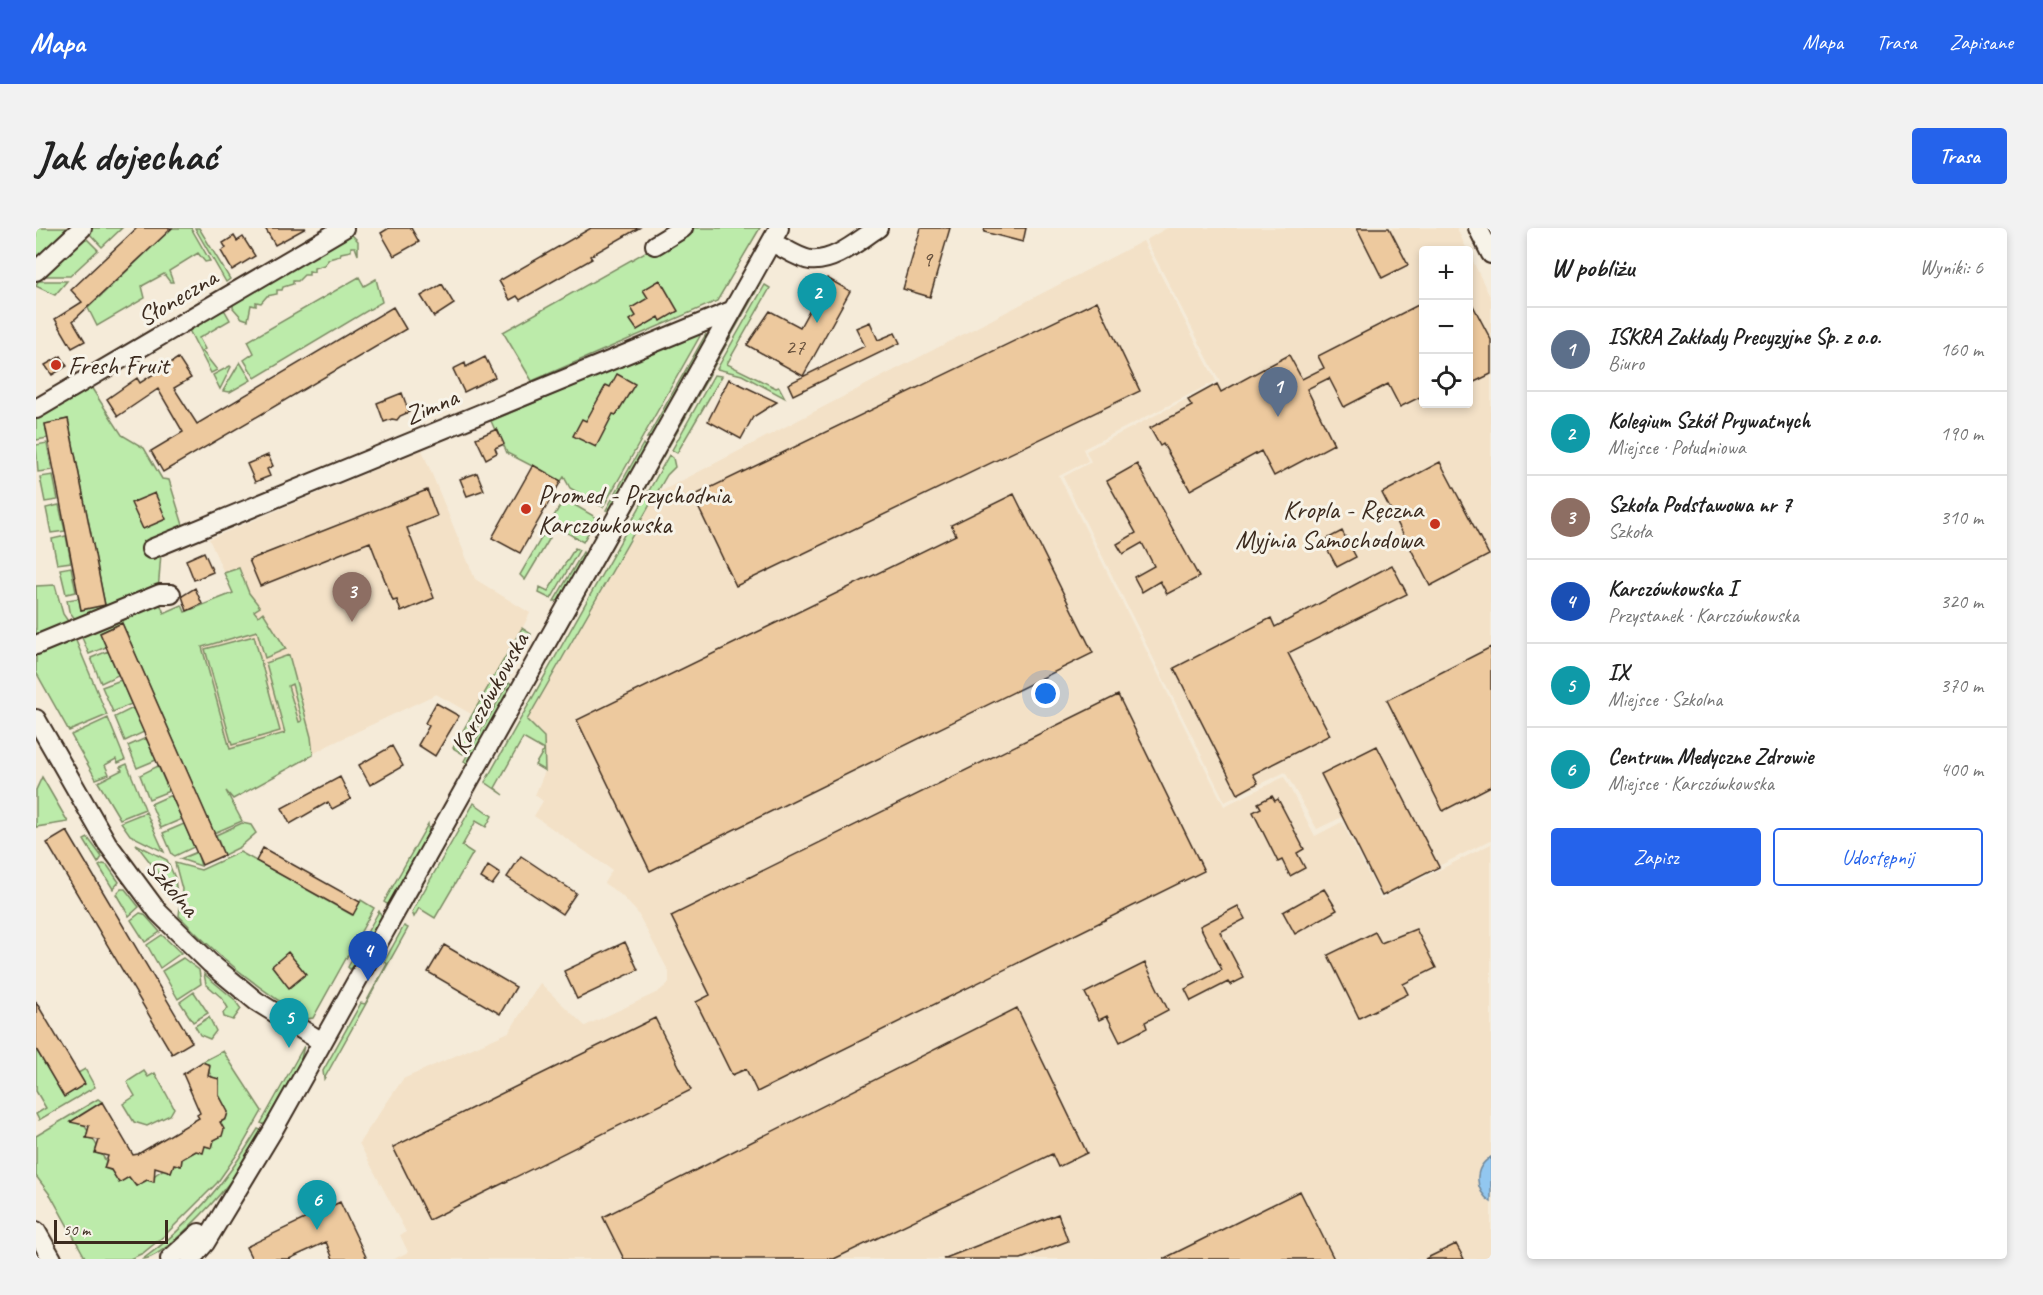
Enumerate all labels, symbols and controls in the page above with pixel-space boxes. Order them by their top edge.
text: Mapa [30,25,85,60]
text: Mapa [1803,29,1843,55]
text: Trasa [1876,29,1916,55]
text: Zapisane [1949,29,2013,55]
button: Trasa [1912,128,2007,184]
text: Jak dojechać [36,130,217,183]
house number: 9 [922,245,934,273]
map controls [1419,246,1473,408]
button: + [1419,246,1473,300]
text: W pobliżu [1551,251,1634,284]
text: Wyniki: 6 [1920,255,1983,280]
street label: Słoneczna [131,260,225,334]
pin: 2 [798,274,836,323]
button: − [1419,300,1473,354]
text: ISKRA Zakłady Precyzyjne Sp. z o.o. [1608,323,1881,351]
house number: 27 [785,333,806,361]
text: 1 [1566,337,1575,362]
text: 160 m [1940,337,1983,362]
place label: Fresh Fruit [68,349,171,382]
text: Biuro [1608,351,1644,376]
button: locate [1419,354,1473,408]
marker: Fresh Fruit [49,358,63,372]
pin: 1 [1258,368,1298,417]
street label: Zimna [399,380,464,432]
text: Kolegium Szkół Prywatnych [1608,407,1810,435]
text: 2 [1566,421,1575,446]
text: 190 m [1940,421,1983,446]
text: Miejsce · Południowa [1608,435,1746,460]
place label: Promed - Przychodnia Karczówkowska [538,478,733,541]
text: Szkoła Podstawowa nr 7 [1608,491,1791,519]
place label: Kropla - Ręczna Myjnia Samochodowa [1235,493,1425,556]
marker: Promed - Przychodnia Karczówkowska [519,502,533,516]
text: 3 [1566,505,1575,530]
text: 310 m [1940,505,1983,530]
marker: Kropla - Ręczna Myjnia Samochodowa [1428,517,1442,531]
text: Szkoła [1608,519,1652,544]
pin: 3 [332,572,372,622]
text: Karczówkowska I [1608,575,1737,603]
text: 4 [1566,589,1575,614]
text: 320 m [1940,589,1983,614]
text: Przystanek · Karczówkowska [1608,603,1799,628]
street label: Karczówkowska [443,626,537,760]
text: IX [1608,659,1629,687]
text: 5 [1566,673,1575,698]
text: 370 m [1940,673,1983,698]
your location [1031,679,1060,708]
text: Miejsce · Szkolna [1608,687,1722,712]
text: Centrum Medyczne Zdrowie [1608,743,1813,771]
text: 6 [1566,757,1575,782]
text: 400 m [1940,757,1983,782]
text: Miejsce · Karczówkowska [1608,771,1774,796]
button: Zapisz [1551,828,1761,886]
button: Udostępnij [1773,828,1983,886]
street label: Szkolna [139,851,208,925]
pin: 4 [348,932,388,981]
pin: 5 [270,998,308,1048]
pin: 6 [298,1180,336,1230]
scale bar [54,1217,168,1244]
text: 50 m [63,1220,90,1240]

